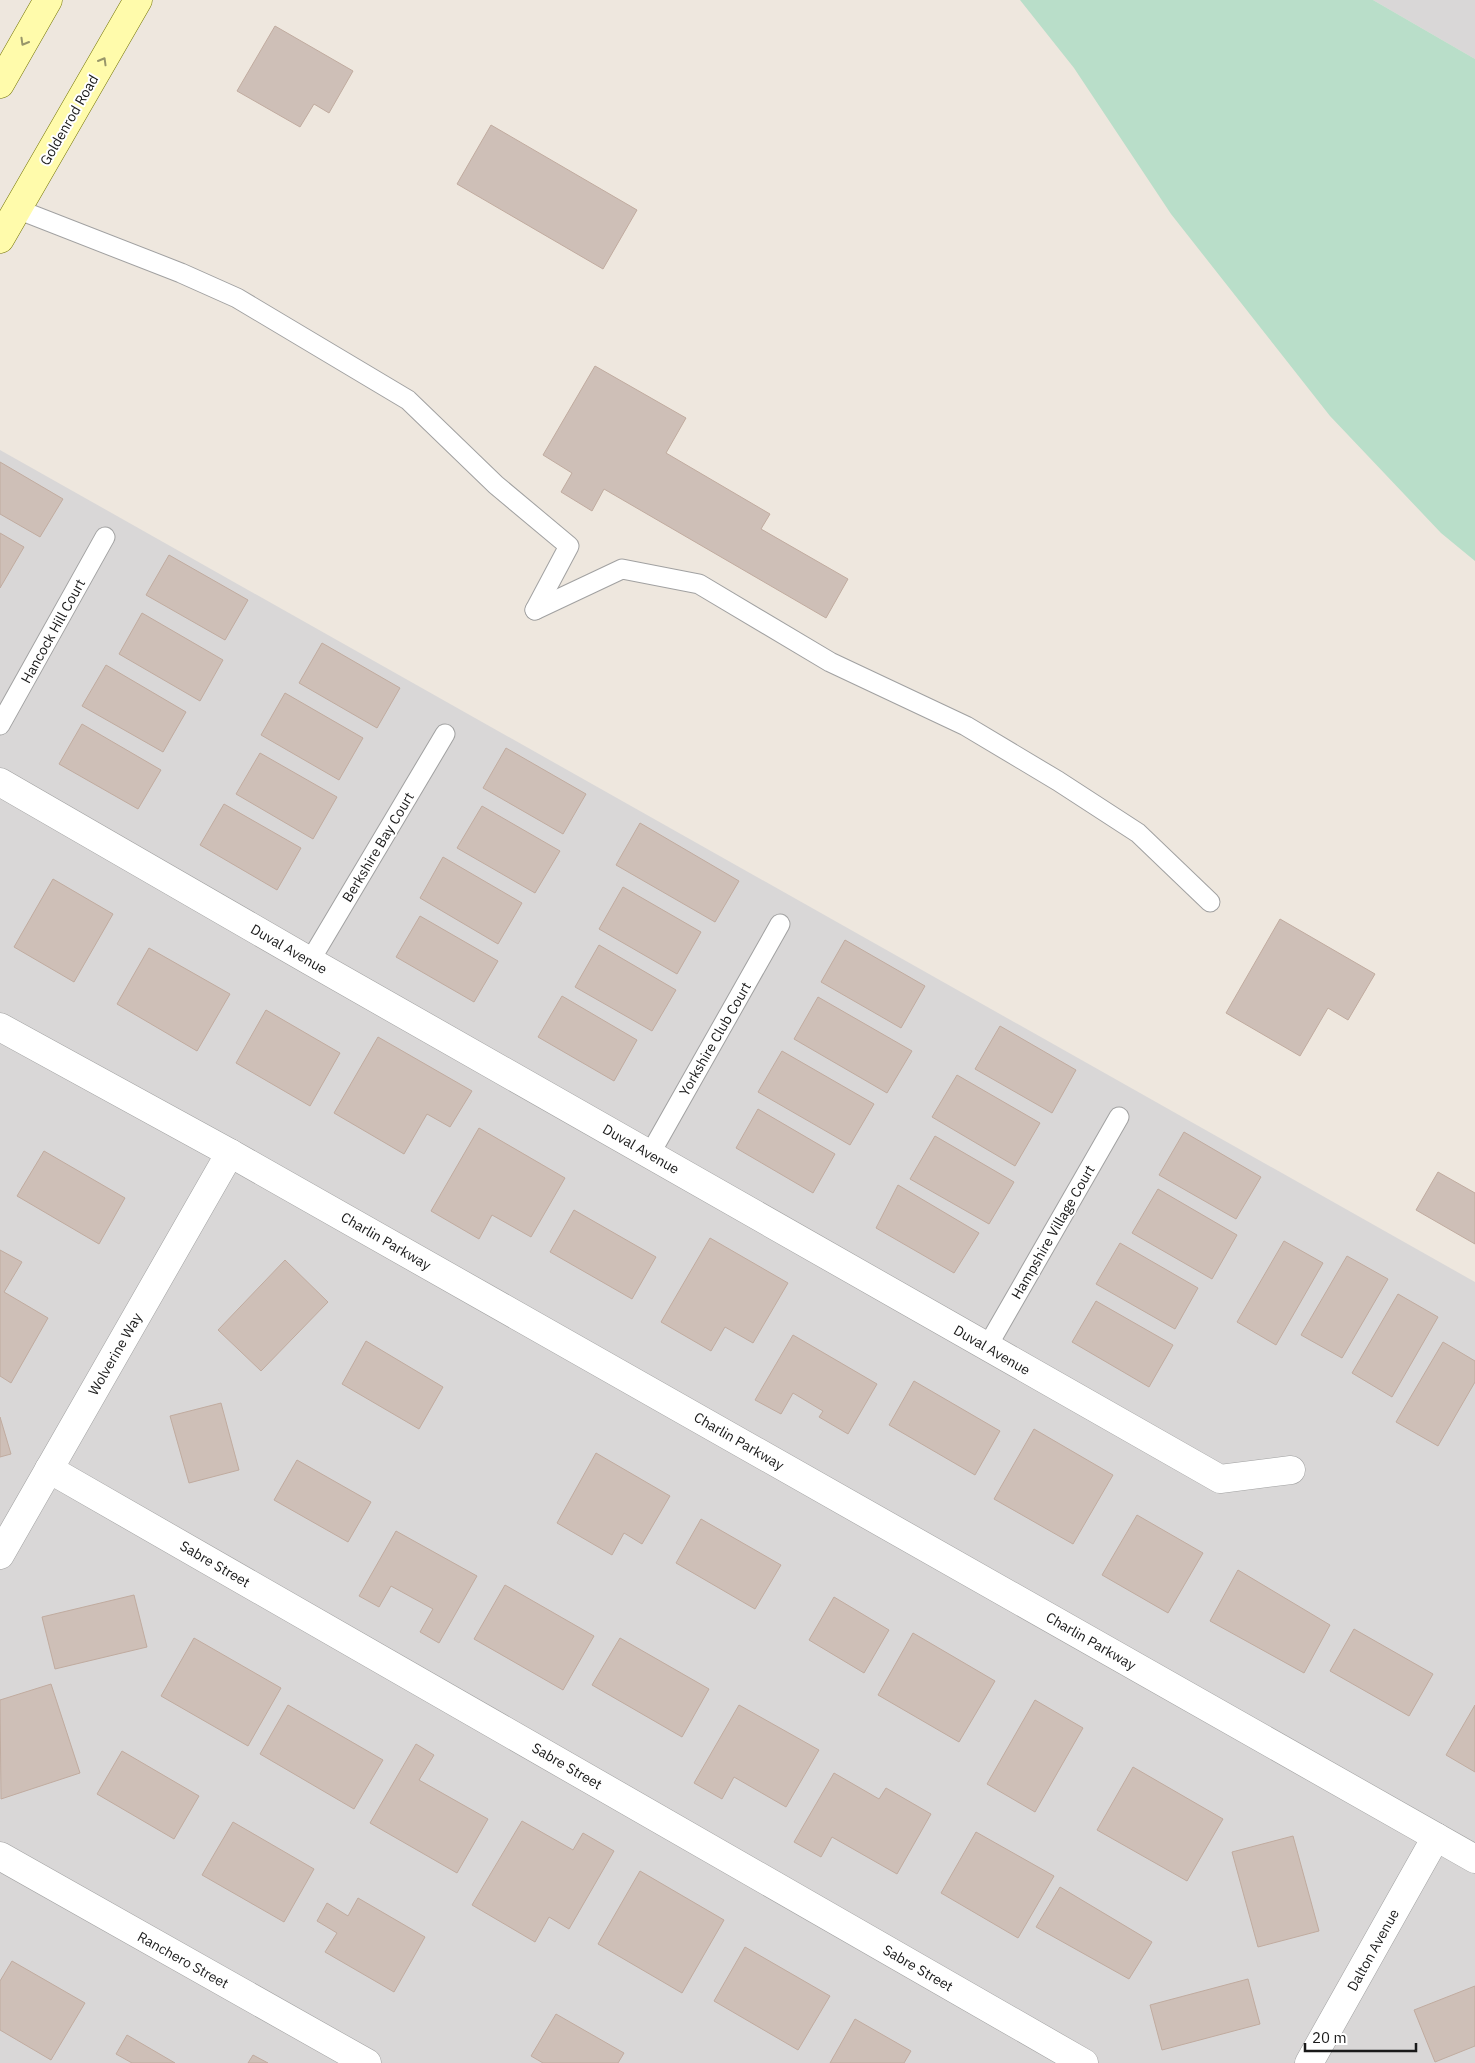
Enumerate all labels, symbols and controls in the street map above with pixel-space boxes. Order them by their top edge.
one-way arrow [20,37,30,46]
one-way arrow [96,57,106,66]
street label: Goldenrod Road [36,71,102,169]
street label: Hancock Hill Court [17,576,89,686]
street label: Berkshire Bay Court [338,789,418,905]
street label: Duval Avenue [247,920,331,978]
street label: Yorkshire Club Court [675,979,755,1099]
street label: Duval Avenue [599,1120,683,1178]
street label: Hampshire Village Court [1007,1162,1099,1302]
street label: Charlin Parkway [338,1208,434,1274]
street label: Wolverine Way [84,1309,146,1399]
street label: Duval Avenue [950,1321,1034,1379]
street label: Charlin Parkway [691,1408,787,1474]
street label: Sabre Street [177,1537,253,1591]
street label: Charlin Parkway [1043,1608,1139,1674]
street label: Sabre Street [529,1739,605,1793]
street label: Dalton Avenue [1343,1905,1403,1994]
street label: Ranchero Street [134,1928,232,1993]
street label: Sabre Street [880,1941,956,1995]
scale bar [1305,2020,1416,2052]
text: 20 m [1312,2028,1347,2047]

